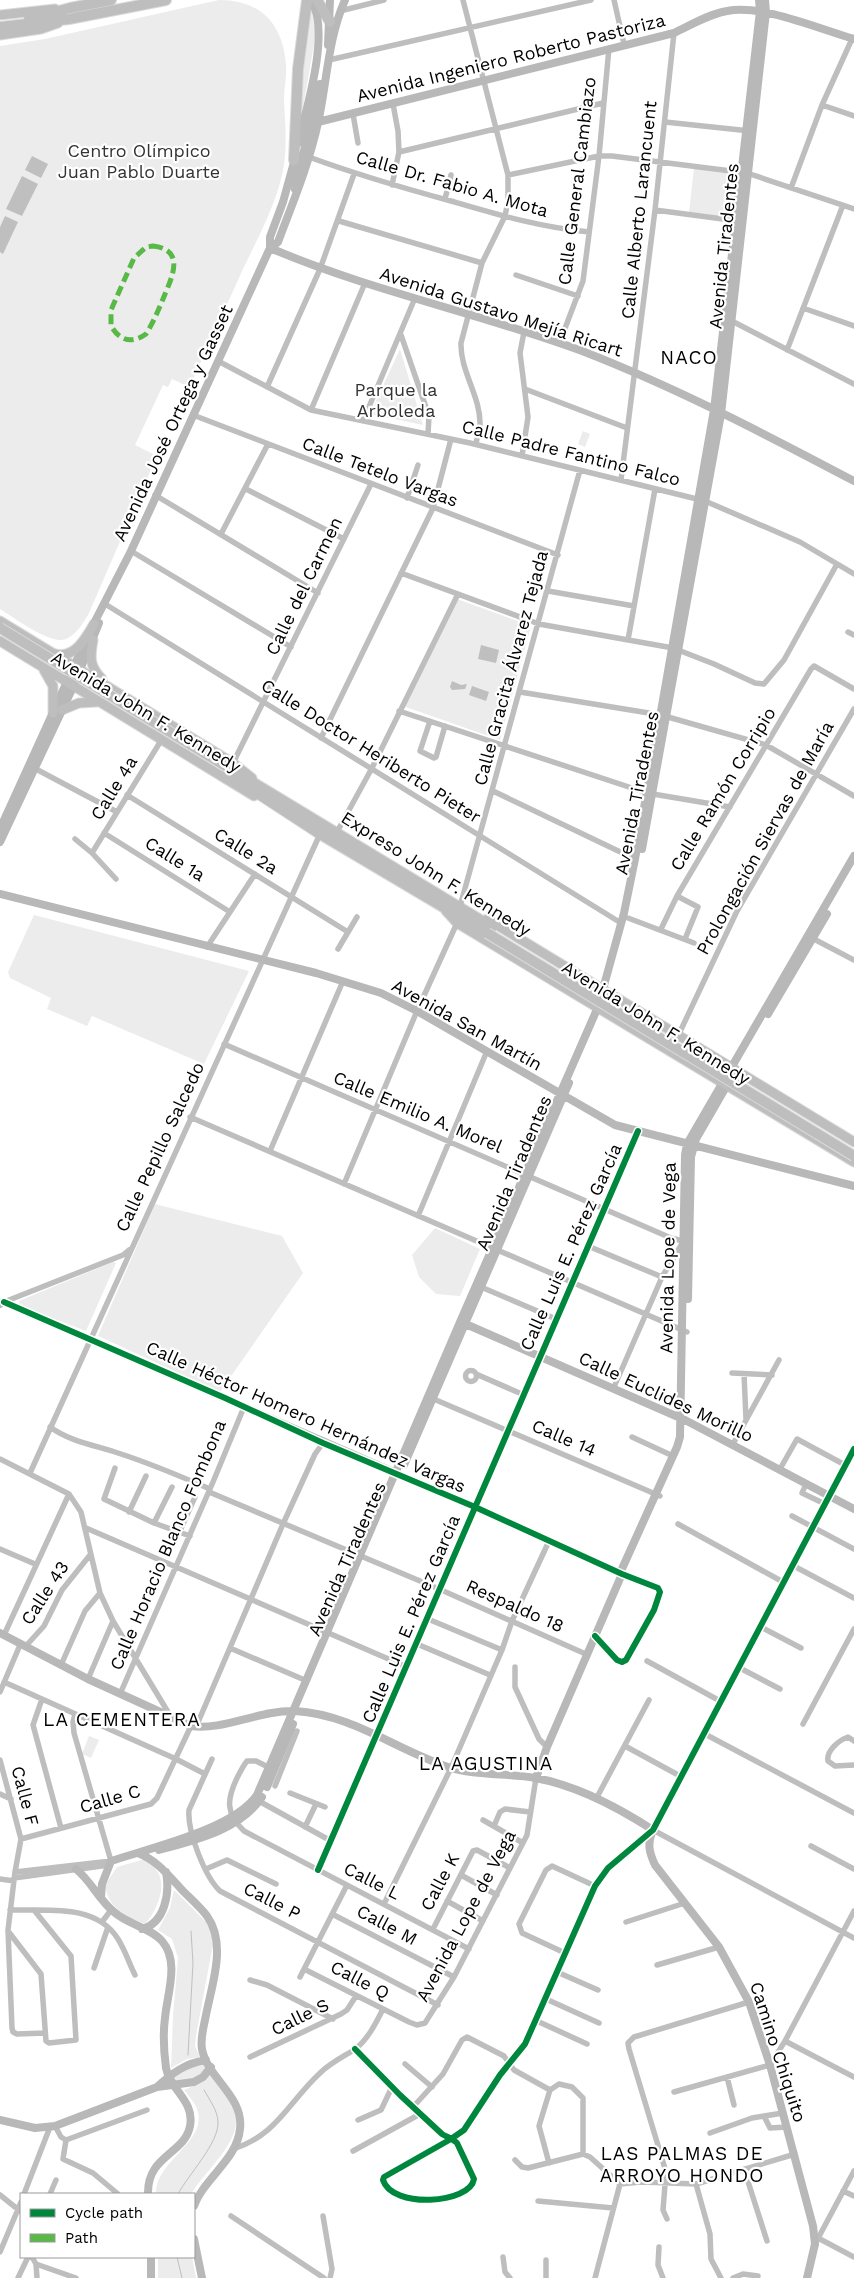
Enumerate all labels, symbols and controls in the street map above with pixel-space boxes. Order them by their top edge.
street label: Avenida Ingeniero Roberto Pastoriza [354,9,667,106]
street label: Calle General Cambiazo [553,76,600,286]
street label: Calle Alberto Larancuent [617,99,660,320]
park label: Centro Olímpico Juan Pablo Duarte [58,140,220,182]
street label: Calle Dr. Fabio A. Mota [354,146,551,221]
street label: Avenida Tiradentes [704,162,743,330]
street label: Avenida Gustavo Mejía Ricart [377,262,626,361]
street label: Avenida José Ortega y Gasset [108,301,237,544]
district label: NACO [660,346,718,369]
park label: Parque la Arboleda [355,379,437,421]
street label: Calle Padre Fantino Falco [460,415,683,490]
street label: Calle Tetelo Vargas [299,432,461,511]
street label: Calle del Carmen [261,513,346,658]
street label: Calle Gracita Álvarez Tejada [469,548,552,788]
street label: Avenida John F. Kennedy [48,647,246,777]
street label: Calle Doctor Heriberto Pieter [258,674,485,827]
street label: Calle Ramón Corripio [665,703,780,874]
street label: Avenida Tiradentes [610,709,663,877]
street label: Prolongación Siervas de María [692,717,838,958]
street label: Calle 4a [86,752,141,824]
street label: Expreso John F. Kennedy [338,806,536,941]
street label: Calle 2a [211,823,282,878]
street label: Calle 1a [141,832,209,885]
street label: Avenida John F. Kennedy [558,956,755,1089]
street label: Avenida San Martín [388,974,546,1075]
street label: Calle Pepillo Salcedo [111,1059,208,1235]
street label: Calle Emilio A. Morel [330,1066,507,1157]
street label: Avenida Tiradentes [471,1092,556,1254]
street label: Calle Luis E. Pérez García [515,1140,626,1354]
street label: Avenida Lope de Vega [655,1162,680,1354]
street label: Calle Héctor Homero Hernández Vargas [143,1336,469,1497]
street label: Calle Euclides Morillo [576,1347,757,1446]
street label: Calle 14 [529,1415,599,1460]
street label: Calle Horacio Blanco Fombona [105,1416,230,1673]
street label: Avenida Tiradentes [303,1479,390,1639]
street label: Calle Luis E. Pérez García [357,1511,464,1726]
street label: Calle 43 [16,1557,73,1628]
street label: Respaldo 18 [463,1575,567,1636]
district label: LA CEMENTERA [43,1708,201,1731]
district label: LA AGUSTINA [419,1752,553,1775]
street label: Calle F [7,1764,44,1828]
street label: Calle C [77,1780,143,1817]
street label: Avenida Lope de Vega [411,1826,520,2005]
street label: Calle K [416,1849,463,1914]
street label: Calle L [340,1857,404,1904]
street label: Calle P [240,1877,304,1924]
street label: Calle M [353,1900,421,1949]
street label: Calle Q [327,1956,393,2003]
street label: Camino Chiquito [746,1979,811,2125]
street label: Calle S [267,1994,332,2039]
district label: LAS PALMAS DE ARROYO HONDO [600,2142,764,2187]
legend [20,2193,195,2258]
text: Cycle path [65,2204,143,2222]
text: Path [65,2229,98,2247]

